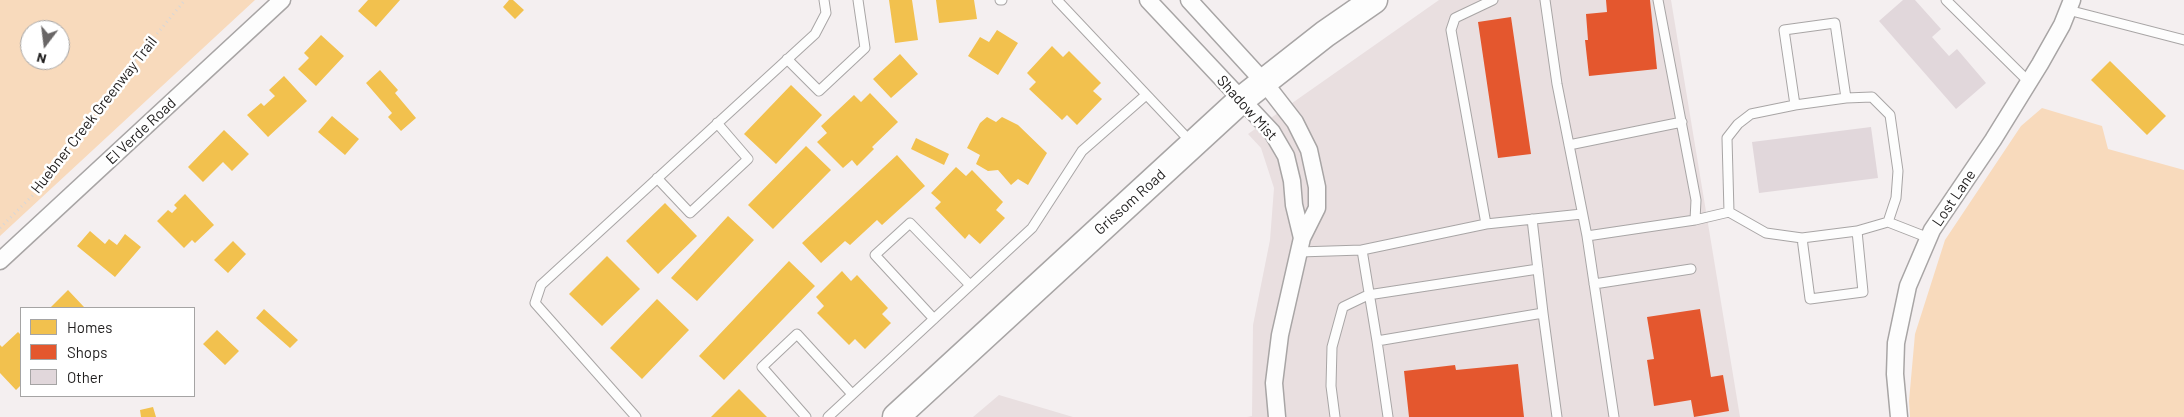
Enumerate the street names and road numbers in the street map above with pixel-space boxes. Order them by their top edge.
street label: Huebner Creek Greenway Trail [27,33,161,197]
street label: Shadow Mist [1213,72,1281,144]
street label: El Verde Road [102,94,180,168]
street label: Grissom Road [1091,165,1169,239]
street label: Lost Lane [1929,166,1979,230]

